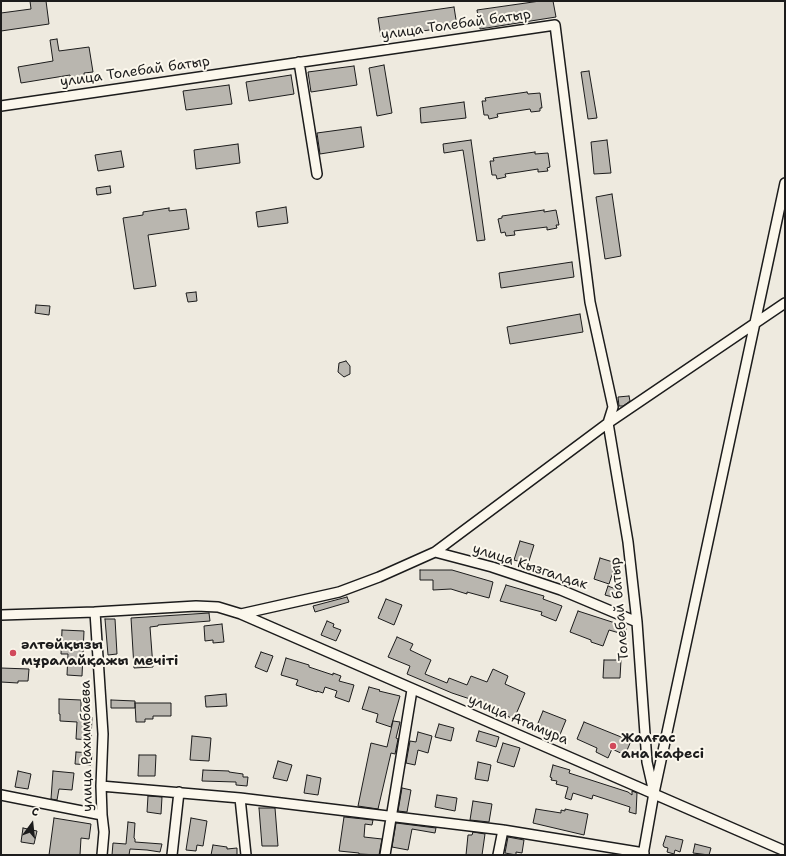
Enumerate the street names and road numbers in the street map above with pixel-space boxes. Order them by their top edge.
street label: улица Толебай батыр [380,6,532,44]
street label: улица Толебай батыр [59,53,211,91]
street label: улица Кызгалдак [470,540,590,594]
street label: Толебай батыр [607,557,633,661]
street label: улица Рахимбаева [77,680,97,812]
street label: улица Атамура [465,691,571,749]

